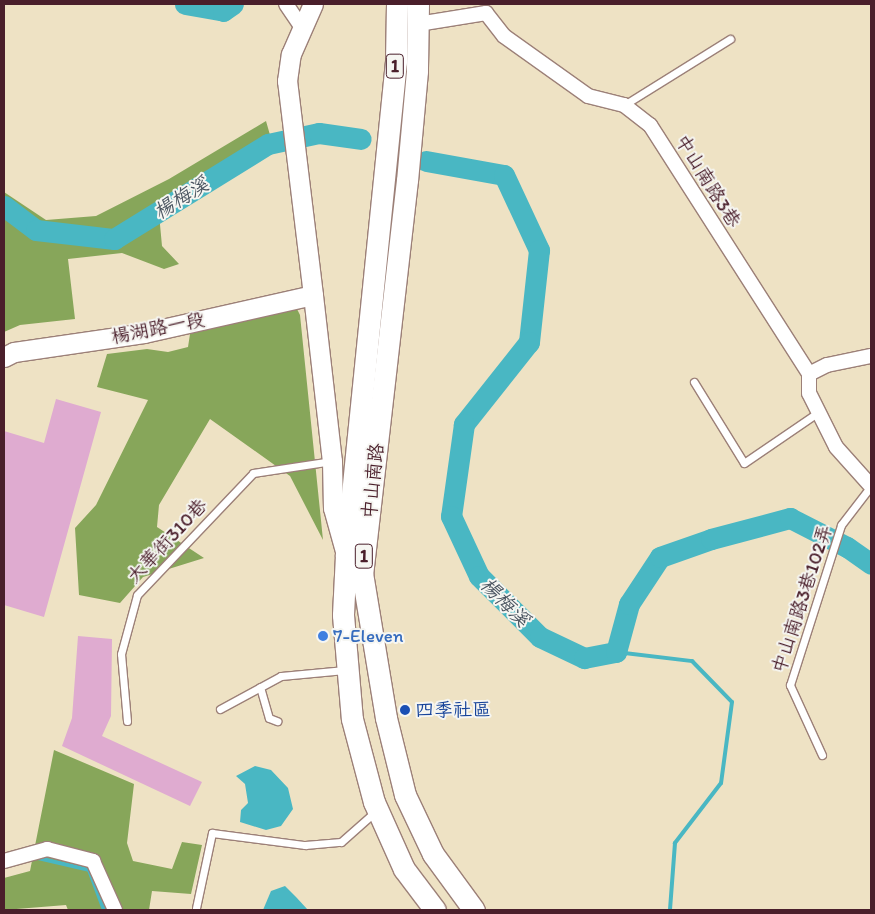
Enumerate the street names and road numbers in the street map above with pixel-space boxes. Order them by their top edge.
road number: 1 [385,50,405,82]
street label: 中山南路3巷 [670,130,746,232]
street label: 楊湖路一段 [109,308,207,348]
street label: 中山南路 [358,442,388,520]
street label: 大華街310巷 [122,494,212,588]
street label: 中山南路3巷102弄 [767,522,837,676]
road number: 1 [354,540,374,572]

